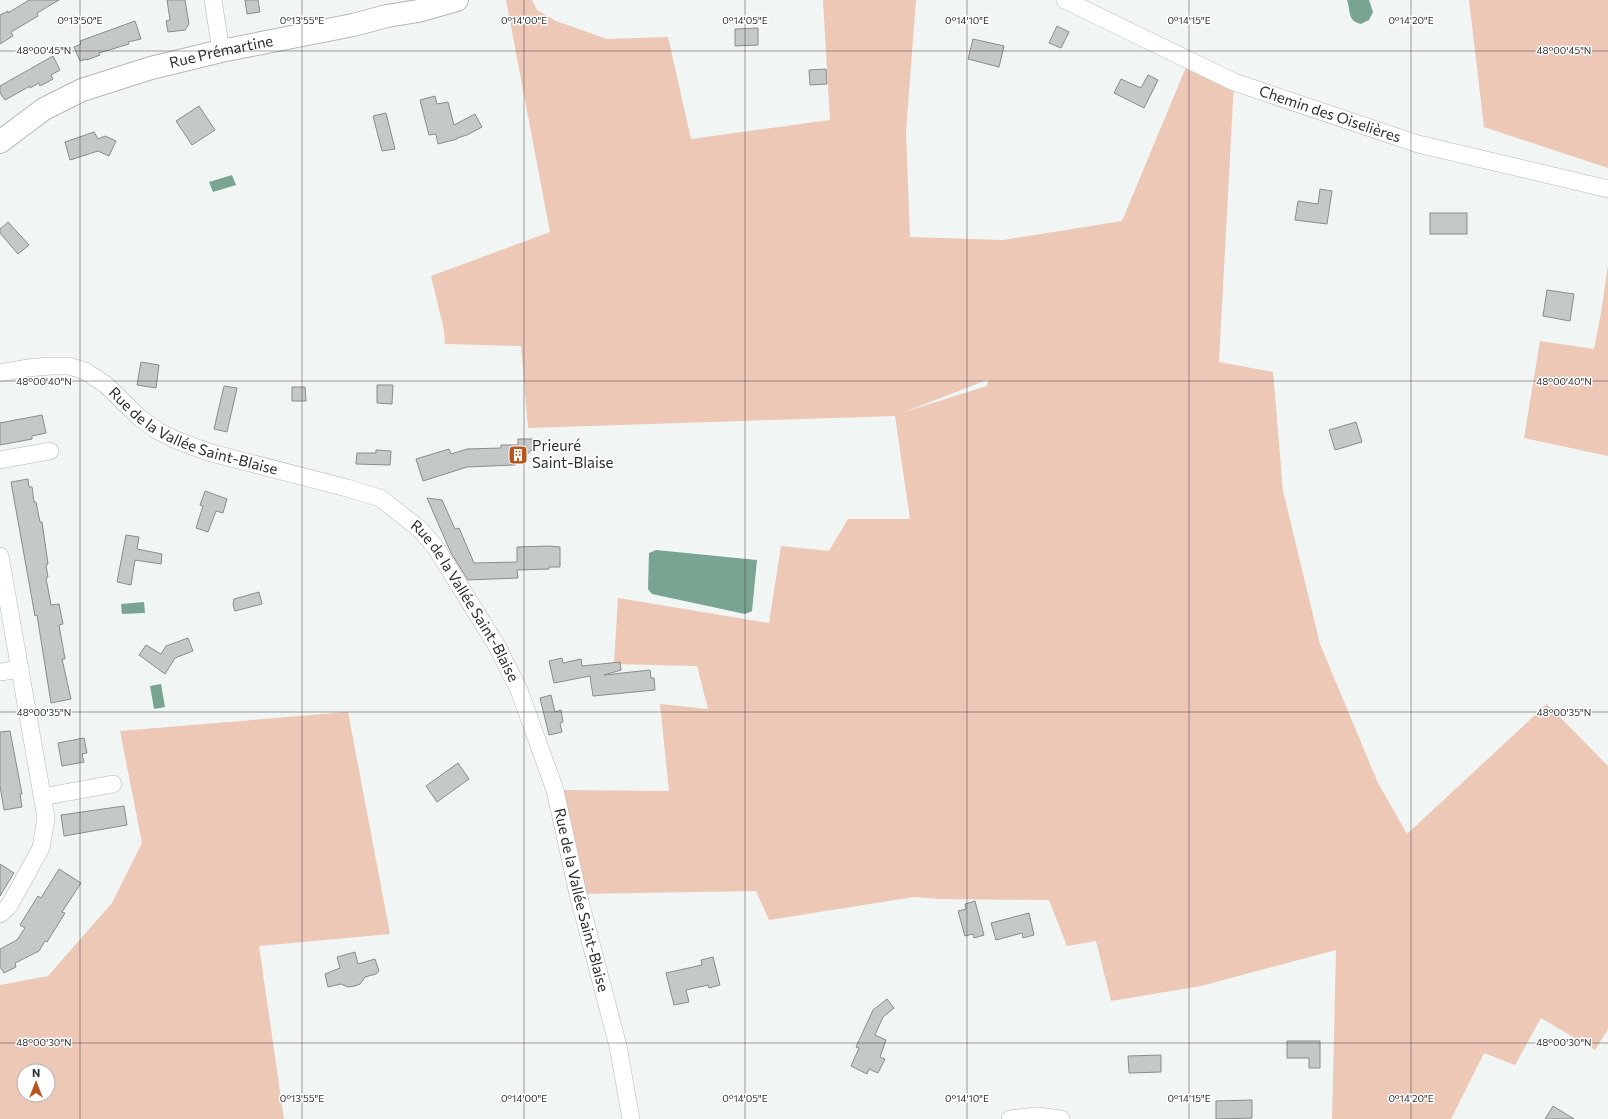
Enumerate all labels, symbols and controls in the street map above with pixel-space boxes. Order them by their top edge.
text: 0°13'50"E [57,14,103,26]
text: 0°13'55"E [280,14,324,26]
text: 0°14'00"E [501,14,547,26]
text: 0°14'05"E [722,14,768,26]
text: 0°14'10"E [945,14,989,26]
text: 0°14'15"E [1167,14,1211,26]
text: 0°14'20"E [1388,14,1434,26]
street label: Rue Prémartine [167,31,275,71]
text: 48°00'45"N [17,44,71,56]
text: 48°00'45"N [1537,44,1591,56]
street label: Chemin des Oiselières [1257,81,1404,146]
text: 48°00'40"N [16,375,72,387]
text: 48°00'40"N [1536,375,1592,387]
street label: Rue de la Vallée Saint-Blaise [106,383,280,478]
place label: Prieuré Saint-Blaise [532,436,614,471]
building icon: Prieuré Saint-Blaise [507,444,529,466]
street label: Rue de la Vallée Saint-Blaise [408,515,523,684]
text: 48°00'35"N [17,706,71,718]
text: 48°00'35"N [1537,706,1591,718]
street label: Rue de la Vallée Saint-Blaise [551,806,613,994]
text: 48°00'30"N [16,1036,72,1048]
text: 48°00'30"N [1536,1036,1592,1048]
north arrow [16,1063,56,1103]
text: N [32,1066,40,1079]
text: 0°13'55"E [280,1092,324,1104]
text: 0°14'00"E [501,1092,547,1104]
text: 0°14'05"E [722,1092,768,1104]
text: 0°14'10"E [945,1092,989,1104]
text: 0°14'15"E [1167,1092,1211,1104]
text: 0°14'20"E [1388,1092,1434,1104]

